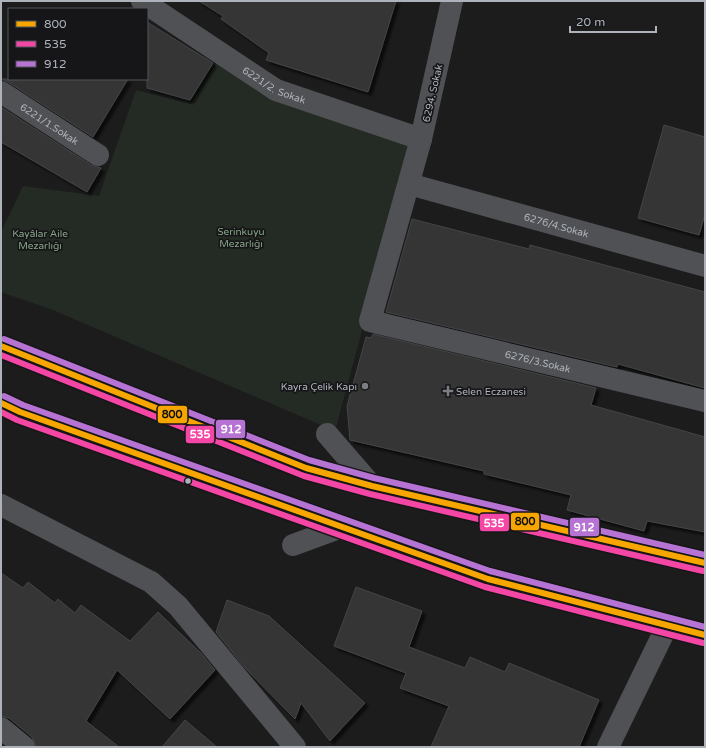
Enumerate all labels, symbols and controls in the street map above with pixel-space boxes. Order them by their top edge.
legend [8,8,148,80]
scale bar [570,8,656,34]
text: 20 m [576,15,605,29]
text: 800 [44,17,67,31]
text: 535 [44,37,67,51]
text: 912 [44,57,67,71]
street label: 6294. Sokak [420,63,446,123]
street label: 6221/2. Sokak [240,64,308,107]
street label: 6221/1.Sokak [18,101,81,148]
street label: 6276/4.Sokak [523,211,590,241]
park label: Serinkuyu Mezarlığı [217,226,265,250]
park label: Kayâlar Aile Mezarlığı [12,228,68,252]
street label: 6276/3.Sokak [504,348,572,376]
place label: Kayra Çelik Kapı [281,381,357,393]
marker: Kayra Çelik Kapı [360,381,370,391]
marker: Selen Eczanesi [443,386,453,396]
place label: Selen Eczanesi [456,386,526,398]
line badge: 800 [157,405,188,424]
text: 800 [162,408,182,421]
line badge: 912 [215,419,246,439]
text: 912 [221,423,241,436]
line badge: 535 [185,425,215,444]
text: 535 [190,428,210,441]
unlabelled marker [183,476,193,486]
line badge: 800 [510,512,540,531]
line badge: 535 [479,513,510,532]
text: 800 [515,515,535,528]
text: 535 [484,517,504,530]
line badge: 912 [569,517,600,537]
text: 912 [574,521,594,534]

